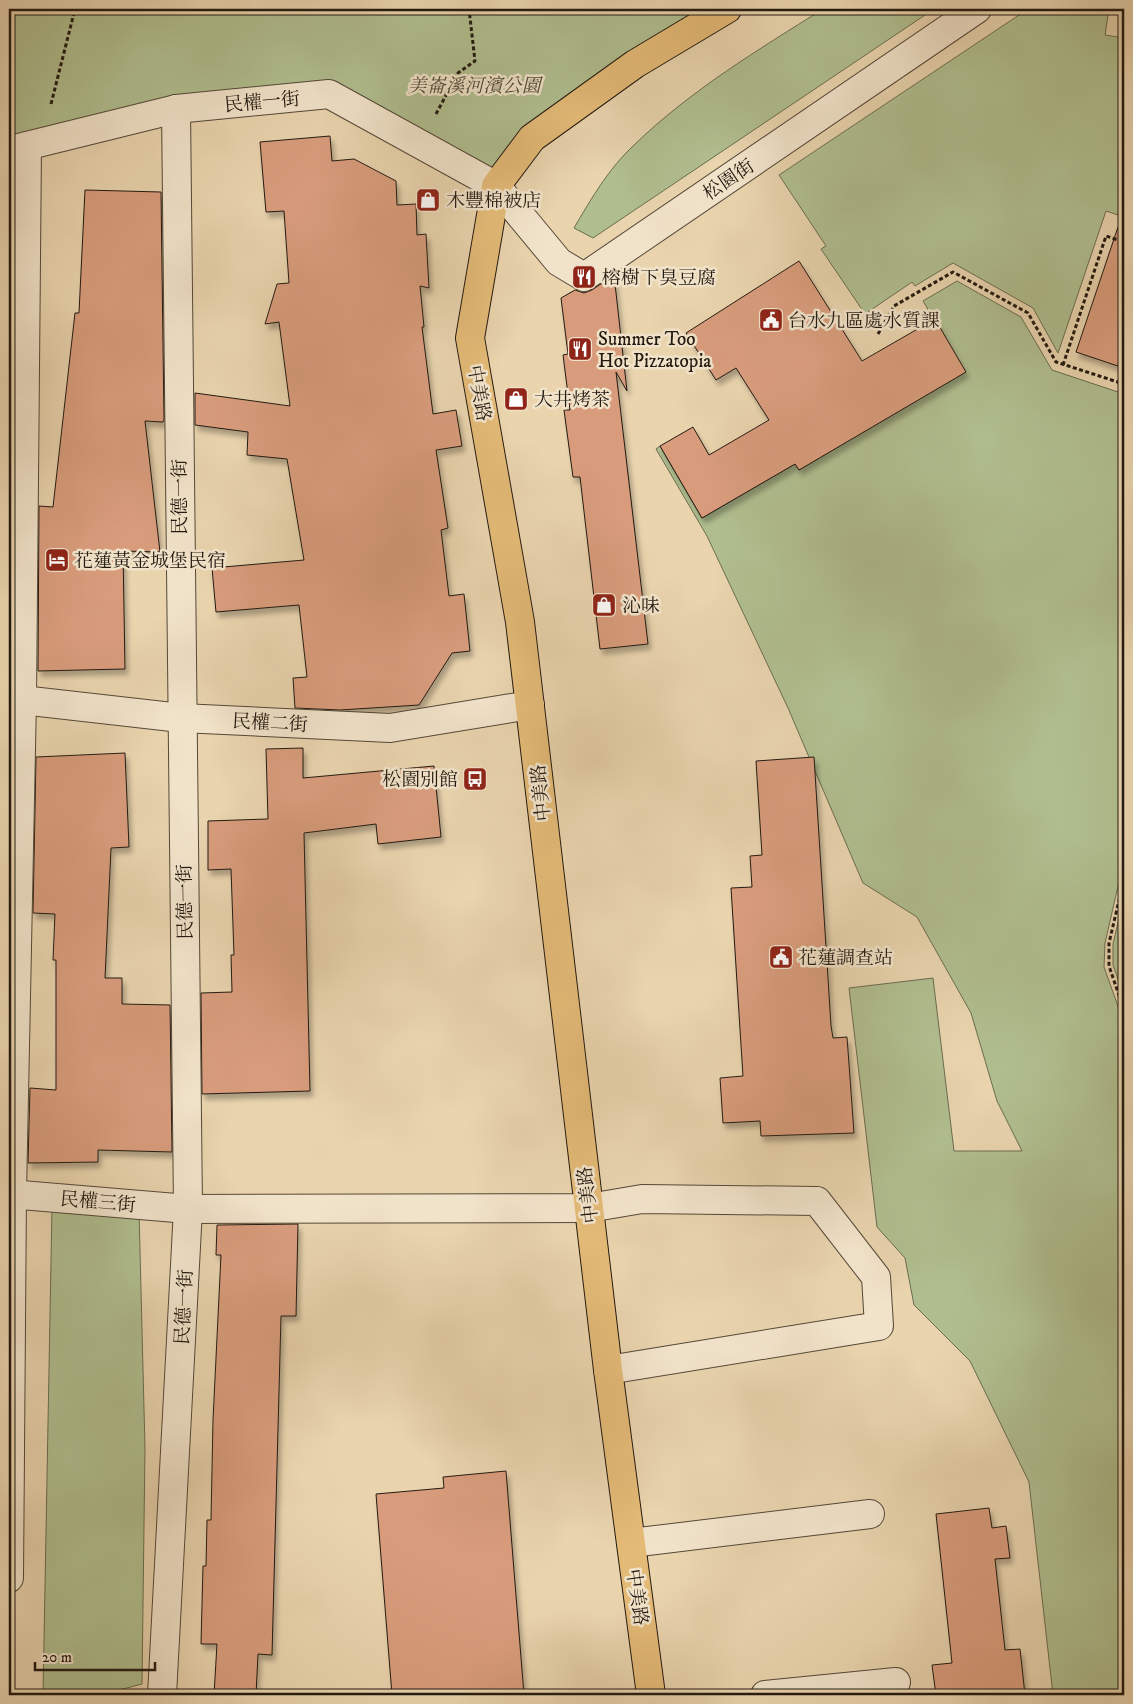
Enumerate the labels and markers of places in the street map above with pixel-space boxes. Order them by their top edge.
shop icon: 木豐棉被店 [415,187,441,213]
place label: 木豐棉被店 [446,190,541,213]
restaurant icon: 榕樹下臭豆腐 [571,264,597,290]
place label: 榕樹下臭豆腐 [602,267,716,290]
public building icon: 台水九區處水質課 [758,307,784,333]
place label: 台水九區處水質課 [788,310,940,333]
place label: Summer Too Hot Pizzatopia [598,328,711,373]
restaurant icon: Summer Too Hot Pizzatopia [567,336,593,362]
shop icon: 大井烤茶 [503,386,529,412]
place label: 大井烤茶 [534,389,610,412]
hotel icon: 花蓮黃金城堡民宿 [44,547,70,573]
place label: 花蓮黃金城堡民宿 [74,550,226,573]
shop icon: 沁味 [591,592,617,618]
place label: 沁味 [622,595,660,618]
bus stop icon: 松園別館 [462,766,488,792]
place label: 松園別館 [382,769,458,792]
public building icon: 花蓮調查站 [768,944,794,970]
place label: 花蓮調查站 [798,947,893,970]

